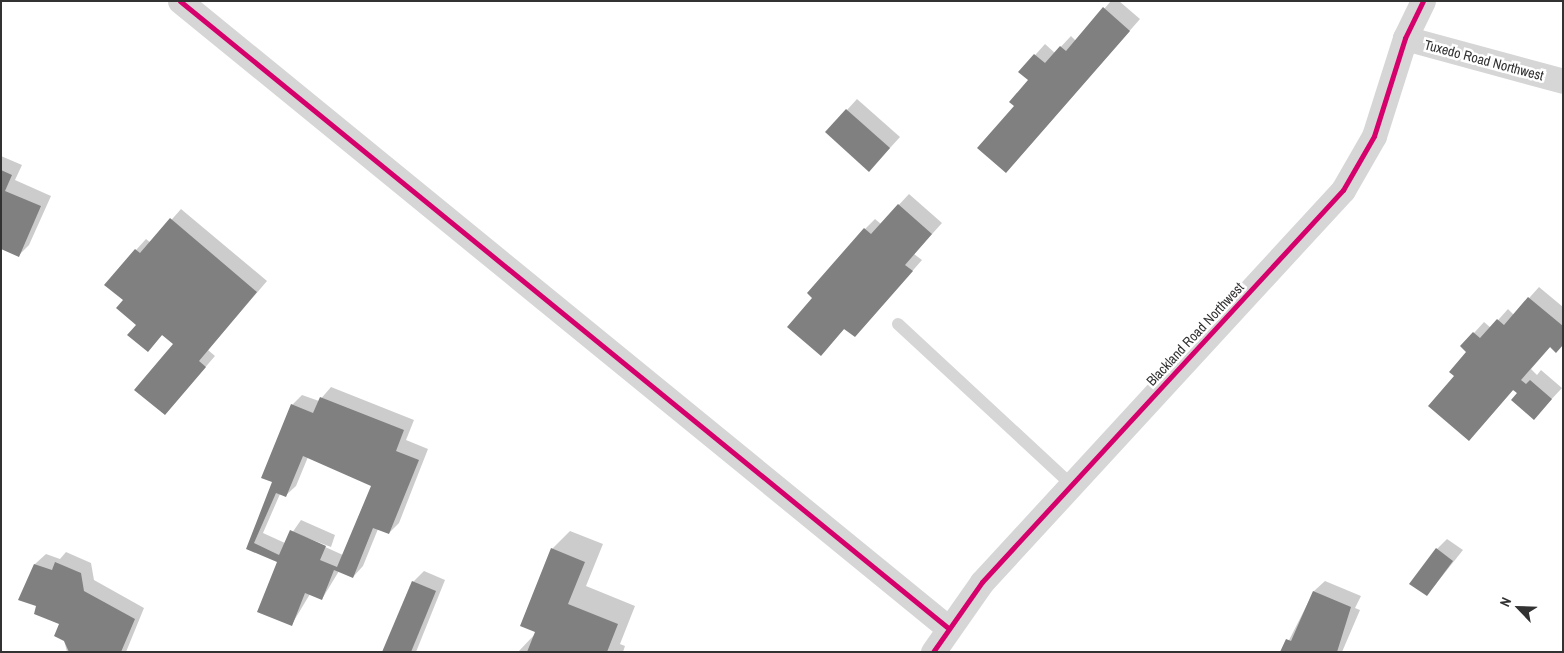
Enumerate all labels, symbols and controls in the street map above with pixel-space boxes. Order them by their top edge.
street label: Tuxedo Road Northwest [1423,36,1545,84]
street label: Blackland Road Northwest [1143,279,1247,389]
north arrow [1494,583,1544,633]
text: N [1495,594,1515,609]

